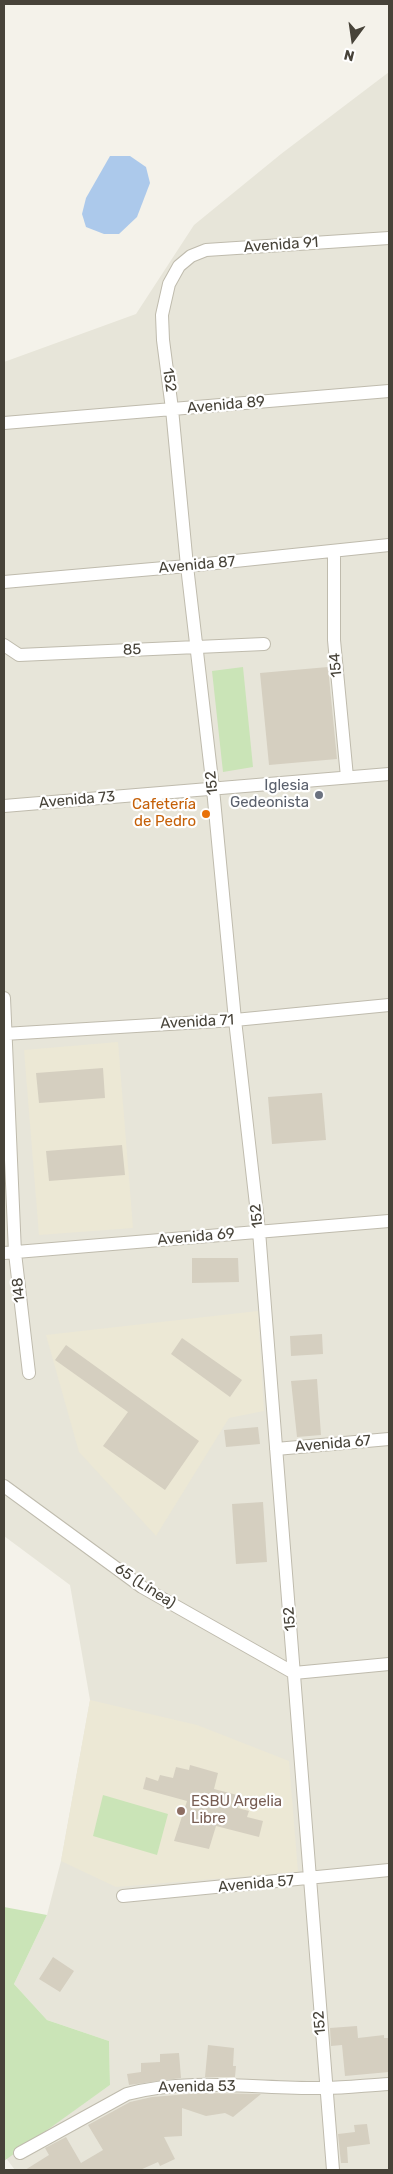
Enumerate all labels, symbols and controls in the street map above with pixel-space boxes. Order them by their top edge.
north arrow [328,15,378,65]
text: N [342,46,356,65]
street label: Avenida 91 [243,233,319,257]
street label: 152 [158,367,180,393]
street label: Avenida 89 [186,393,266,417]
street label: Avenida 87 [158,553,236,577]
street label: 85 [122,641,142,659]
street label: 154 [326,652,346,678]
street label: 152 [202,770,222,796]
place label: Iglesia Gedeonista [230,777,309,812]
street label: Avenida 73 [38,788,116,812]
marker: Iglesia Gedeonista [313,789,325,801]
place label: Cafetería de Pedro [132,796,196,831]
marker: Cafetería de Pedro [200,808,212,820]
street label: Avenida 71 [160,1011,234,1033]
street label: 152 [247,1203,267,1229]
street label: Avenida 69 [157,1225,235,1249]
street label: 148 [9,1276,29,1304]
street label: Avenida 67 [294,1432,372,1456]
street label: 65 (Línea) [111,1560,179,1612]
street label: 152 [280,1606,300,1632]
place label: ESBU Argelia Libre [191,1793,282,1828]
marker: ESBU Argelia Libre [175,1805,187,1817]
street label: Avenida 57 [217,1872,295,1896]
street label: 152 [310,2010,330,2036]
street label: Avenida 53 [158,2077,236,2097]

